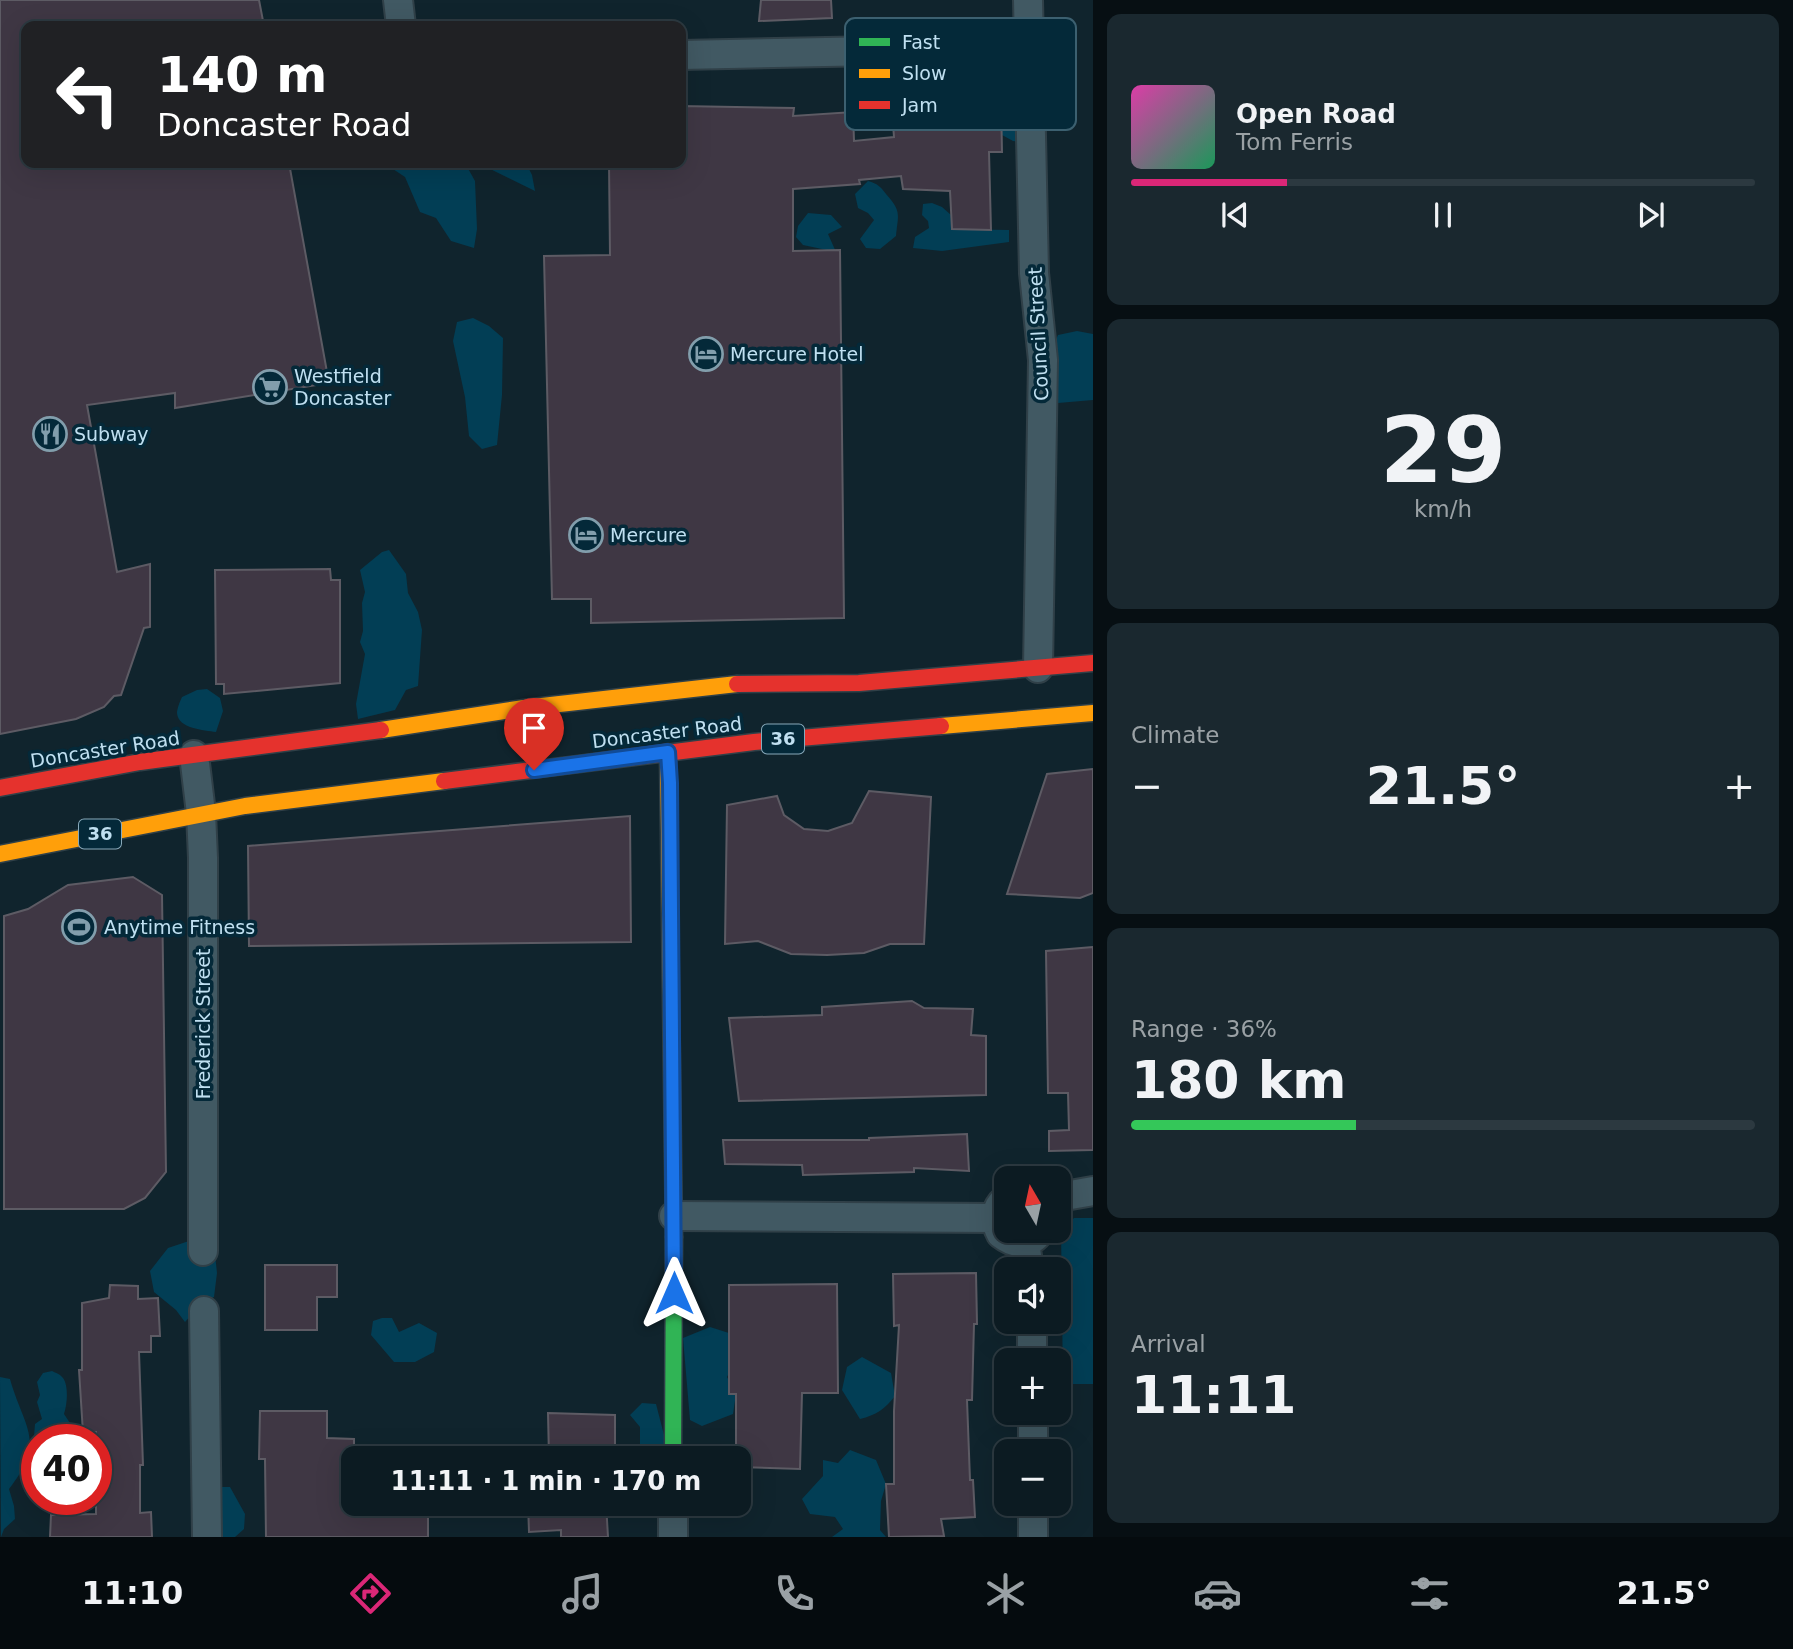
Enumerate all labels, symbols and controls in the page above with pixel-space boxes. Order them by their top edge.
legend [845,18,1076,130]
text: Fast [902,31,940,53]
text: 140 m [157,47,327,104]
icon: left [42,49,133,140]
text: Slow [902,62,947,84]
text: Jam [901,94,938,116]
text: Open Road [1236,99,1396,129]
text: Doncaster Road [157,106,411,144]
text: Tom Ferris [1236,129,1353,155]
icon: previous [1216,196,1254,234]
icon: pause [1424,196,1462,234]
icon: next [1632,196,1670,234]
street label: Council Street [1024,267,1052,401]
hotel icon: Mercure Hotel [687,335,725,373]
place label: Mercure Hotel [730,343,863,365]
place label: Westfield Doncaster [294,365,391,409]
supermarket icon: Westfield Doncaster [251,368,289,406]
text: 29 [1380,398,1506,503]
restaurant icon: Subway [31,415,69,453]
place label: Subway [74,423,149,445]
text: km/h [1414,496,1472,522]
hotel icon: Mercure [567,516,605,554]
place label: Mercure [610,524,687,546]
pin [504,698,564,770]
icon: arrive [515,709,553,747]
street label: Doncaster Road [591,712,743,752]
text: Climate [1131,722,1220,748]
road number: 36 [762,724,804,754]
street label: Doncaster Road [29,726,181,772]
text: 21.5° [1366,756,1520,816]
text: − [1131,764,1163,808]
text: + [1723,764,1755,808]
road number: 36 [79,820,121,848]
sports icon: Anytime Fitness [60,908,98,946]
place label: Anytime Fitness [104,916,255,938]
street label: Frederick Street [192,949,214,1099]
text: Range · 36% [1131,1016,1277,1042]
text: 180 km [1131,1050,1346,1110]
north arrow [994,1166,1071,1242]
map controls [994,1166,1071,1516]
position arrow [637,1256,711,1330]
button: sound [994,1257,1071,1334]
text: Arrival [1131,1331,1206,1357]
button: + [994,1348,1071,1425]
text: 11:11 [1131,1365,1297,1425]
speed limit sign: 40 [21,1424,112,1515]
button: − [994,1439,1071,1516]
text: 11:11 · 1 min · 170 m [391,1466,701,1496]
icon: directions [346,1569,395,1618]
icon: music [558,1569,607,1618]
icon: phone [770,1569,819,1618]
icon: climate [981,1569,1030,1618]
icon: car [1193,1569,1242,1618]
icon: filters [1405,1569,1454,1618]
text: 11:10 [81,1574,183,1612]
text: 21.5° [1617,1574,1712,1612]

